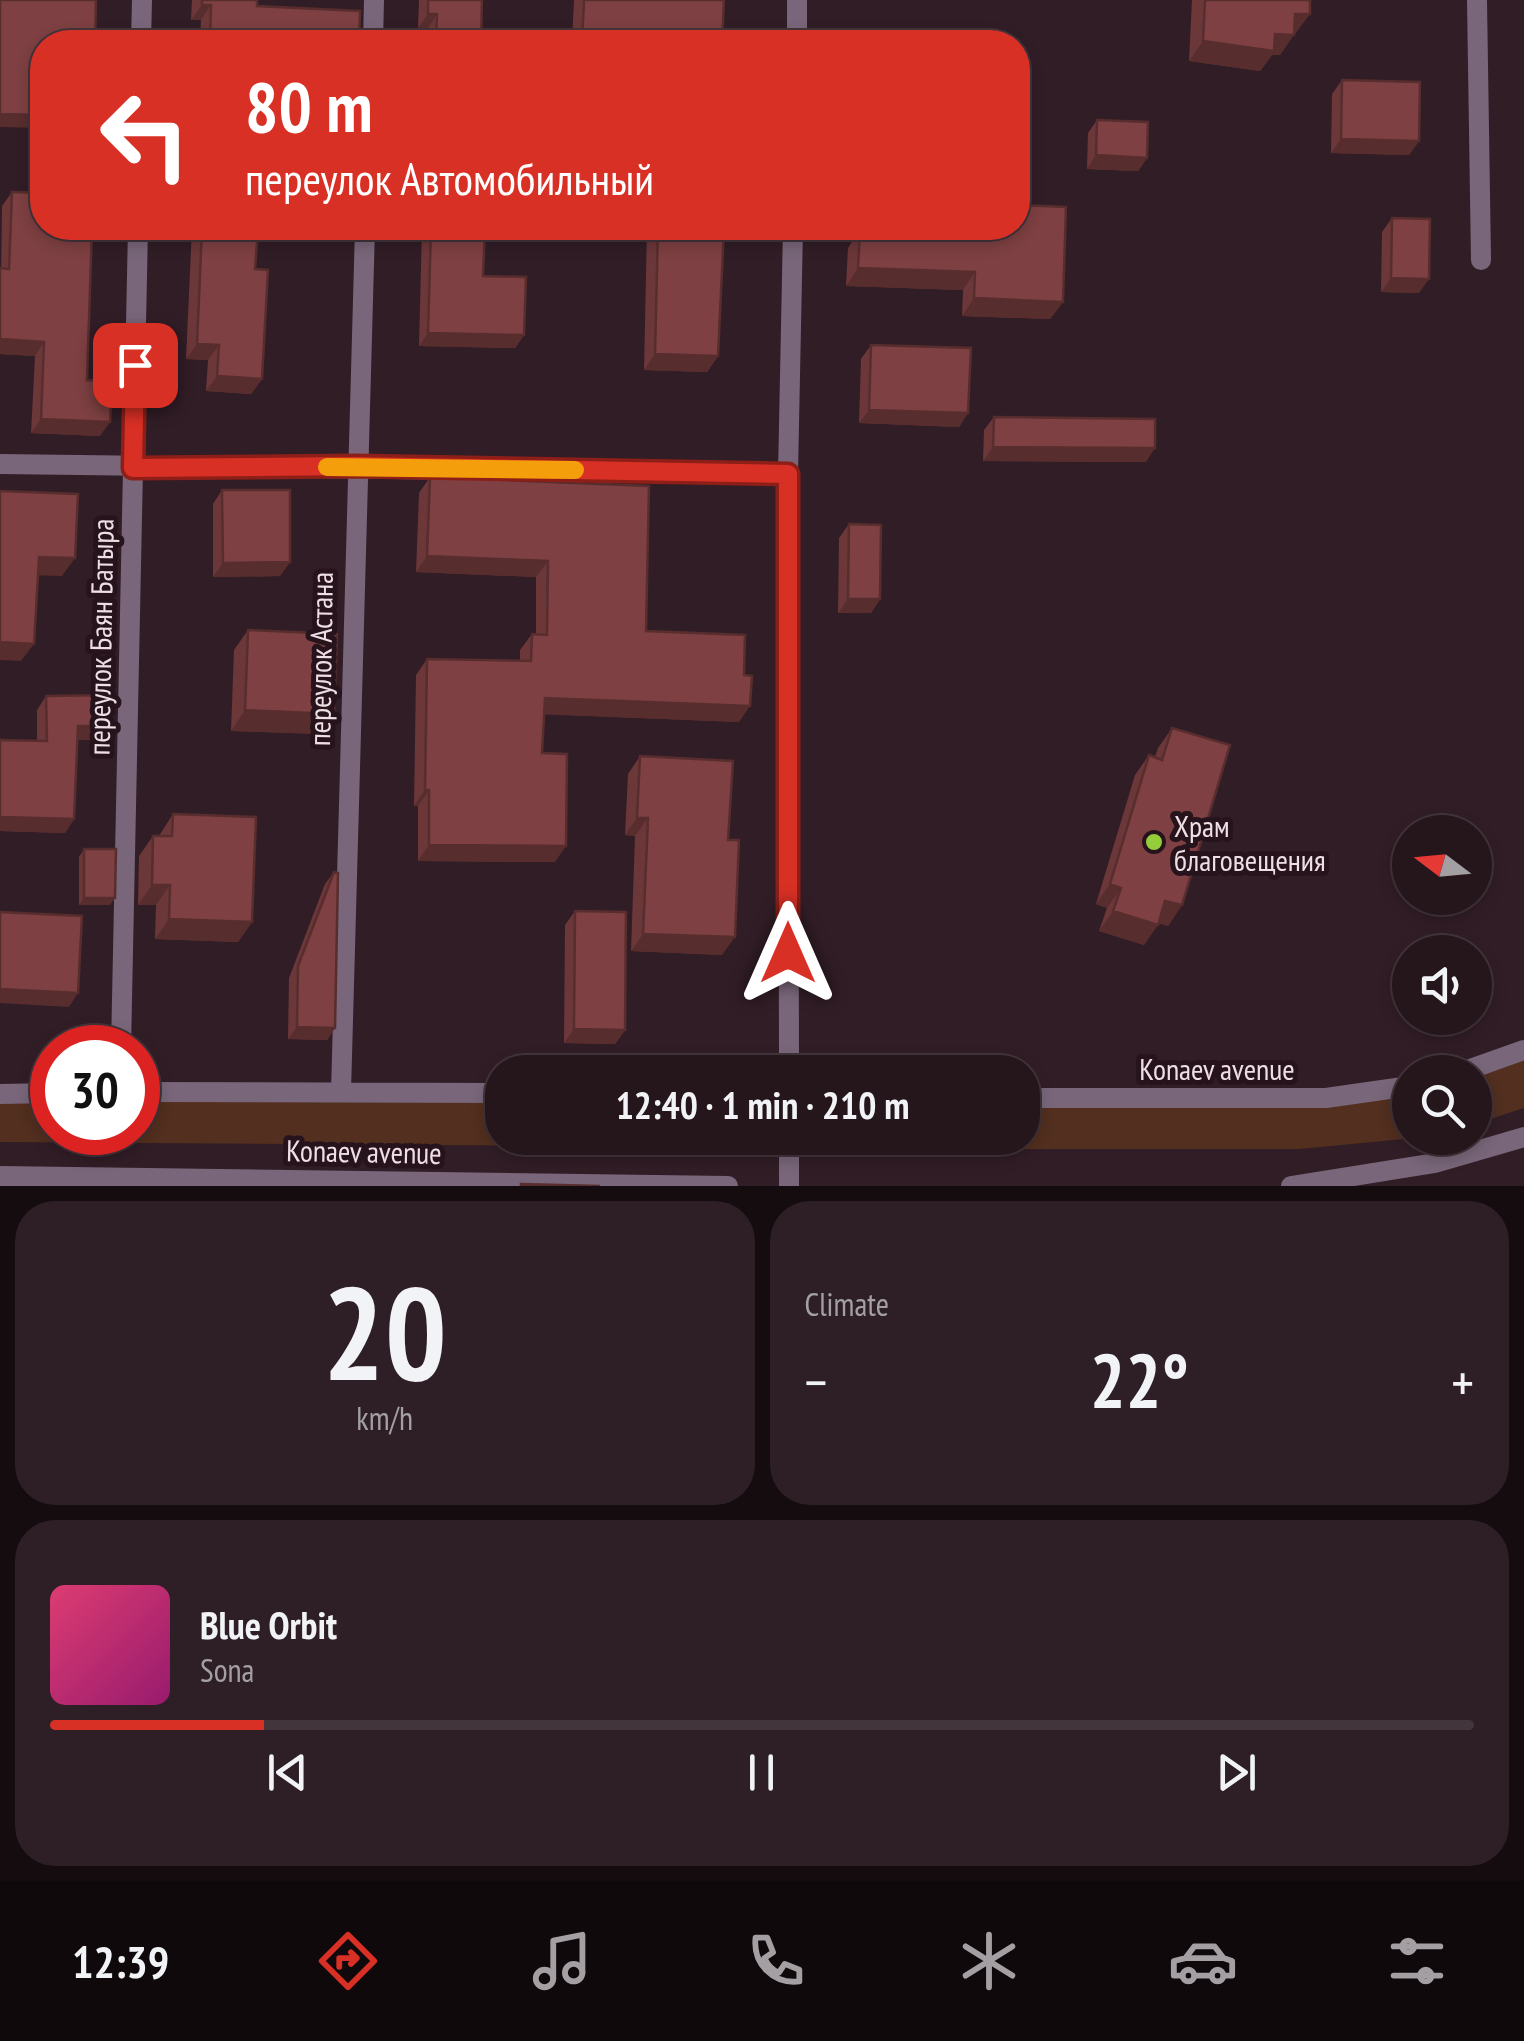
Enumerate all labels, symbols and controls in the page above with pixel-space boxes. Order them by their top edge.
text: 80 m [245,61,373,151]
icon: left [80,70,210,200]
text: переулок Автомобильный [245,149,654,207]
pin [93,323,178,408]
icon: arrive [108,338,163,393]
street label: переулок Баян Батыра [78,518,122,756]
street label: переулок Астана [299,571,341,747]
place label: Храм благовещения [1174,806,1326,879]
north arrow [1392,815,1492,915]
map controls [1392,815,1492,1155]
marker: Храм благовещения [1143,831,1165,853]
position arrow [736,901,840,1005]
button: sound [1392,935,1492,1035]
speed limit sign: 30 [30,1025,160,1155]
street label: Konaev avenue [1139,1049,1295,1088]
button: search [1392,1055,1492,1155]
text: 12:40 · 1 min · 210 m [616,1080,909,1129]
street label: Konaev avenue [286,1130,442,1172]
text: 20 [323,1248,447,1416]
text: Climate [805,1283,889,1325]
text: 22° [1090,1332,1189,1429]
text: − [805,1346,827,1417]
text: + [1451,1346,1474,1417]
text: km/h [356,1397,413,1439]
text: Blue Orbit [200,1600,337,1649]
text: Sona [200,1649,254,1691]
icon: previous [260,1745,315,1800]
icon: pause [734,1745,789,1800]
icon: next [1209,1745,1264,1800]
icon: directions [313,1926,383,1996]
icon: music [527,1926,597,1996]
icon: phone [741,1926,811,1996]
icon: climate [954,1926,1024,1996]
icon: car [1168,1926,1238,1996]
icon: filters [1382,1926,1452,1996]
text: 12:39 [72,1932,169,1990]

